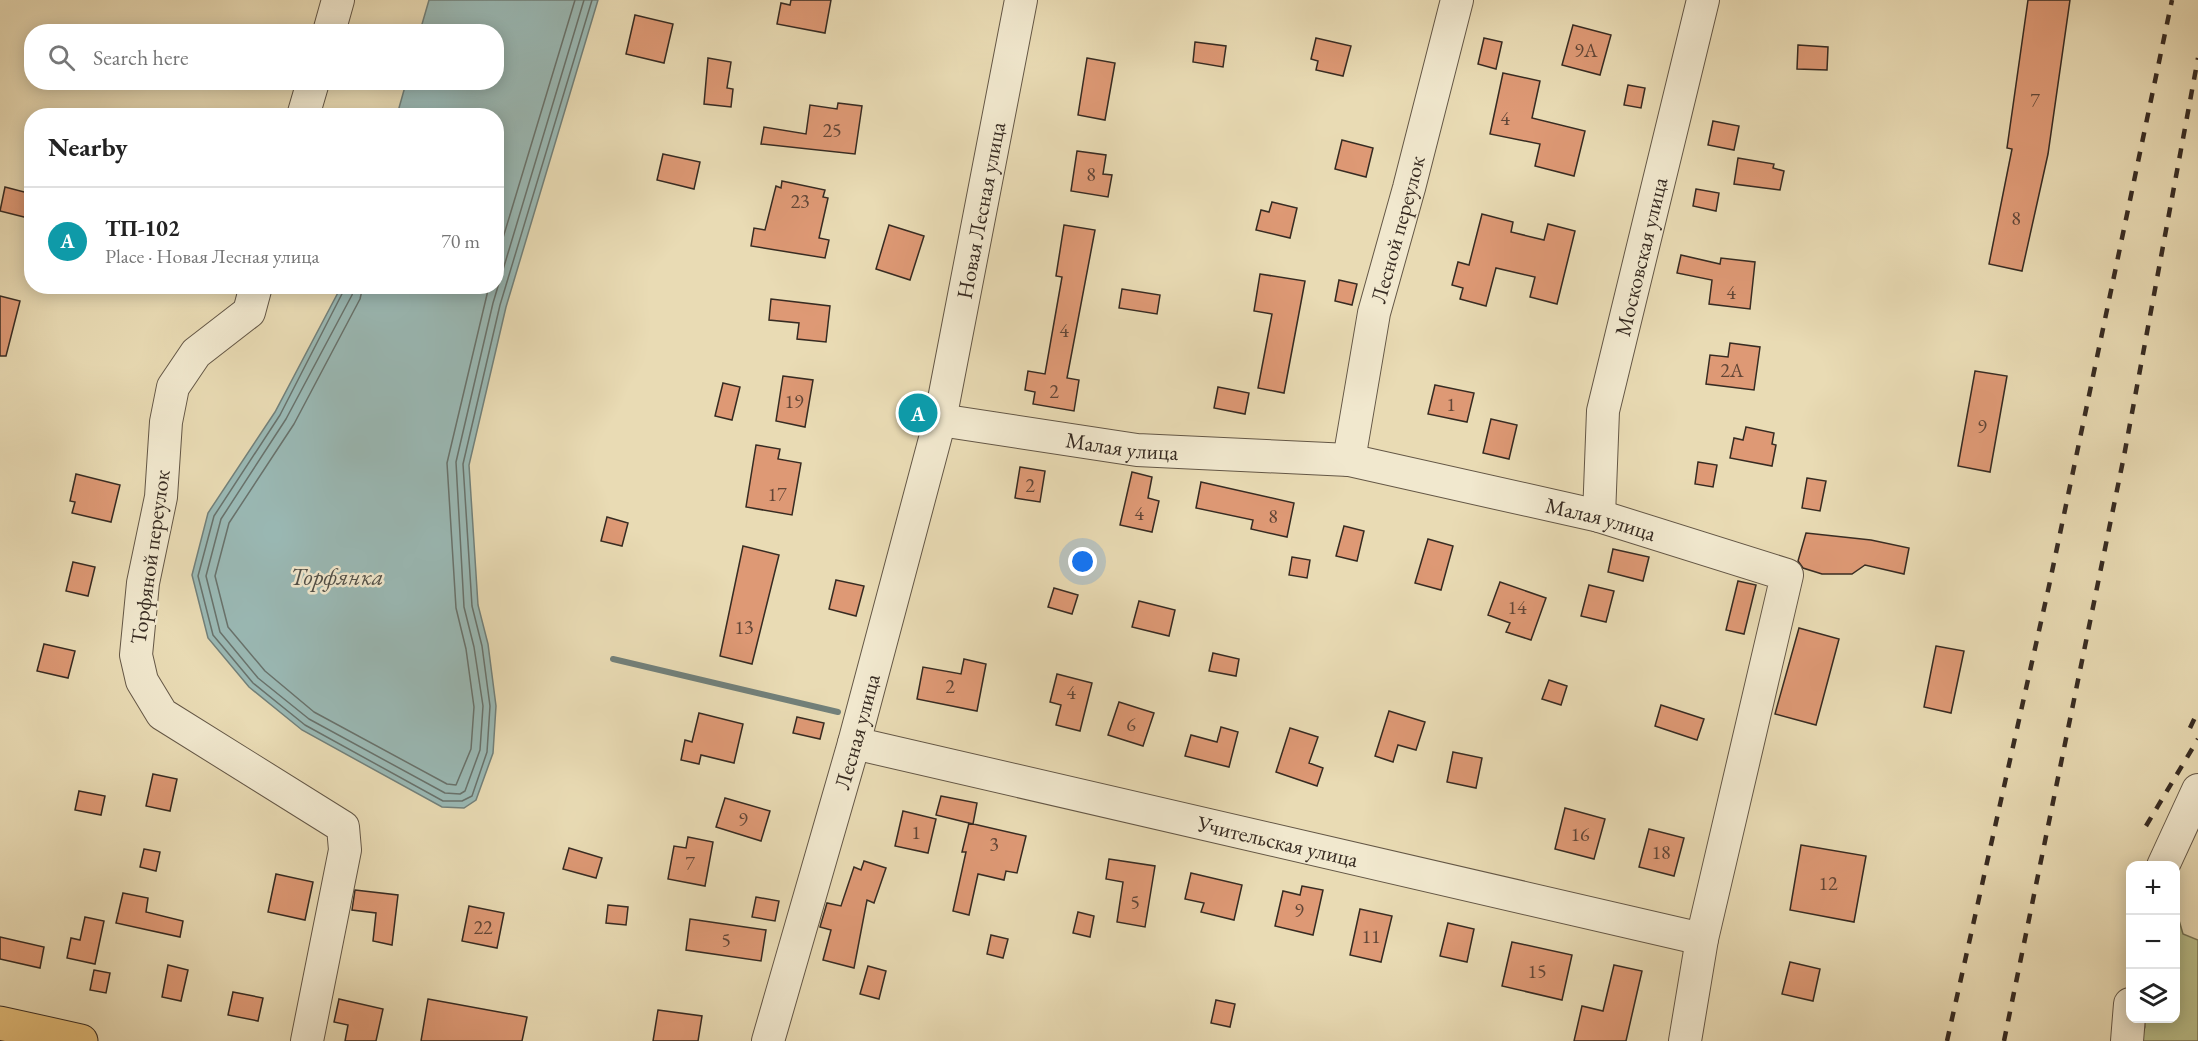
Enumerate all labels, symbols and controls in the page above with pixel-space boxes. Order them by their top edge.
search box [24,24,504,90]
house number: 9А [1574,37,1598,63]
icon: search [45,41,78,74]
text: Search here [93,43,188,72]
house number: 7 [2030,87,2040,113]
house number: 4 [1500,105,1510,131]
house number: 25 [822,117,842,143]
street label: Новая Лесная улица [949,119,1012,301]
text: Nearby [48,130,128,164]
street label: Лесной переулок [1363,152,1431,306]
house number: 8 [1086,161,1096,187]
street label: Московская улица [1607,174,1674,339]
house number: 23 [790,188,810,214]
house number: 8 [2011,205,2021,231]
text: ТП-102 [105,214,180,243]
text: A [60,228,75,254]
text: 70 m [441,228,480,254]
text: Place · Новая Лесная улица [105,243,320,269]
house number: 4 [1726,279,1736,305]
house number: 4 [1059,317,1069,343]
house number: 2А [1720,357,1744,383]
house number: 2 [1049,378,1059,404]
house number: 19 [784,388,804,414]
pin: A [898,390,938,436]
house number: 1 [1446,391,1456,417]
house number: 9 [1977,413,1987,439]
street label: Малая улица [1064,425,1179,466]
street label: Торфяной переулок [123,467,177,646]
house number: 2 [1025,472,1035,498]
house number: 17 [767,481,787,507]
street label: Малая улица [1543,490,1660,548]
house number: 4 [1134,500,1144,526]
house number: 8 [1268,503,1278,529]
your location [1068,547,1097,576]
water label: Торфянка [290,561,384,592]
house number: 14 [1507,594,1527,620]
house number: 13 [734,614,754,640]
street label: Лесная улица [827,670,886,793]
house number: 2 [945,673,955,699]
house number: 4 [1066,679,1076,705]
house number: 6 [1126,711,1136,737]
house number: 9 [738,806,748,832]
street label: Учительская улица [1194,808,1361,874]
house number: 1 [911,819,921,845]
house number: 16 [1570,821,1590,847]
house number: 3 [989,831,999,857]
house number: 18 [1651,839,1671,865]
house number: 7 [685,850,695,876]
map controls [2126,861,2180,1023]
button: + [2126,861,2180,915]
house number: 12 [1818,870,1838,896]
house number: 5 [1130,889,1140,915]
house number: 9 [1294,897,1304,923]
house number: 22 [473,914,493,940]
button: − [2126,915,2180,969]
house number: 11 [1361,923,1381,949]
house number: 5 [721,927,731,953]
house number: 15 [1527,958,1547,984]
button: layers [2126,969,2180,1023]

